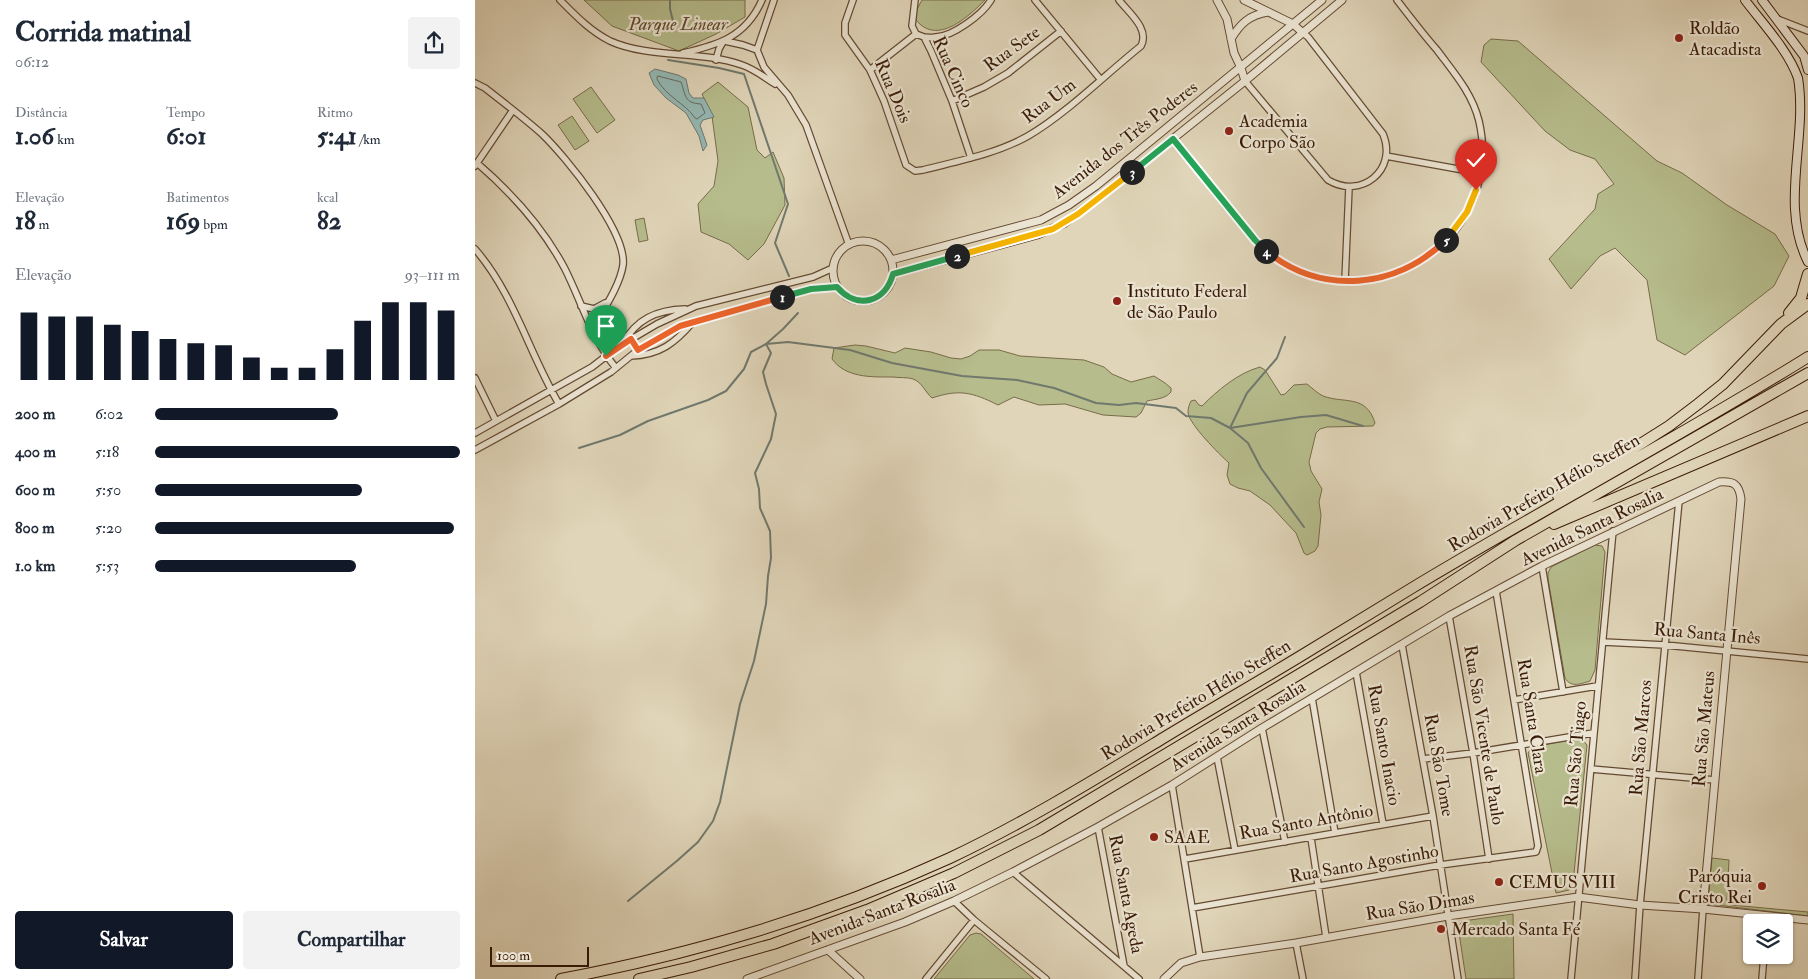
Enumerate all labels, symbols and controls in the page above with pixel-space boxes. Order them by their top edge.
park label: Parque Linear [627,13,729,36]
text: Corrida matinal [15,15,191,50]
button: share [408,17,460,69]
place label: Roldão Atacadista [1688,17,1762,61]
street label: Rua Sete [979,21,1045,77]
marker: Roldão Atacadista [1673,32,1685,44]
street label: Rua Cinco [927,33,979,112]
text: 06:12 [15,52,49,72]
street label: Rua Dois [869,55,917,127]
street label: Rua Um [1017,73,1081,129]
street label: Avenida dos Três Poderes [1047,76,1202,205]
text: Distância [15,104,68,121]
text: Tempo [166,104,205,121]
text: Ritmo [317,104,353,121]
place label: Academia Corpo São [1238,110,1316,154]
text: 1.06 [15,121,54,152]
text: 6:01 [166,121,206,152]
text: 5:41 [317,121,357,152]
marker: Academia Corpo São [1223,125,1235,137]
text: km [54,131,75,148]
text: /km [357,131,381,148]
pin [1455,139,1497,190]
icon: check [1462,146,1490,174]
pin: 3 [1119,160,1145,184]
text: 3 [1130,164,1135,181]
text: Elevação [15,189,64,206]
text: Batimentos [166,189,229,206]
text: kcal [317,189,338,206]
text: 18 [15,206,36,237]
text: 169 [166,206,200,237]
text: 82 [317,206,341,237]
text: m [36,216,49,233]
text: bpm [200,216,228,233]
pin: 5 [1433,228,1459,252]
text: 5 [1443,232,1450,249]
pin: 4 [1253,238,1279,264]
text: 4 [1263,243,1270,260]
pin: 2 [945,244,969,268]
text: 2 [954,248,961,265]
text: Elevação [15,265,71,285]
text: 93–111 m [405,265,460,285]
place label: Instituto Federal de São Paulo [1127,280,1247,324]
pin: 1 [769,284,795,310]
text: 1 [780,289,785,306]
marker: Instituto Federal de São Paulo [1111,295,1123,307]
pin [585,305,627,356]
icon: arrive [592,312,620,340]
text: 200 m [15,404,55,424]
text: 6:02 [95,404,123,424]
street label: Rodovia Prefeito Hélio Steffen [1444,429,1644,557]
text: 400 m [15,442,56,462]
text: 5:18 [95,442,119,462]
text: 600 m [15,480,55,500]
text: 5:50 [95,480,121,500]
street label: Avenida Santa Rosalia [1516,482,1667,572]
text: 800 m [15,518,55,538]
text: 5:20 [95,518,122,538]
text: 1.0 km [15,556,55,576]
text: 5:53 [95,556,119,576]
street label: Rua Santa Inês [1653,618,1761,650]
street label: Rodovia Prefeito Hélio Steffen [1097,634,1295,766]
street label: Rua São Vicente de Paulo [1458,643,1510,827]
street label: Rua Santa Clara [1512,657,1553,776]
street label: Rua São Mateus [1687,670,1721,788]
street label: Avenida Santa Rosalia [1165,675,1311,777]
street label: Rua São Marcos [1624,679,1658,797]
street label: Rua Santo Inacio [1362,683,1406,808]
street label: Rua São Tiago [1560,700,1592,808]
street label: Rua São Tome [1419,712,1459,819]
street label: Rua Santo Antônio [1237,799,1375,845]
place label: SAAE [1164,826,1210,849]
marker: SAAE [1148,831,1160,843]
street label: Rua Santa Ageda [1103,832,1149,956]
street label: Rua Santo Agostinho [1288,839,1441,888]
place label: Paróquia Cristo Rei [1678,865,1753,909]
place label: CEMUS VIII [1509,871,1616,894]
street label: Avenida Santa Rosalia [804,873,959,951]
marker: CEMUS VIII [1493,876,1505,888]
marker: Paróquia Cristo Rei [1756,880,1768,892]
street label: Rua São Dimas [1364,886,1476,926]
button: Salvar [15,911,233,969]
button: Compartilhar [243,911,460,969]
map controls [1743,914,1793,964]
button: layers [1743,914,1793,964]
place label: Mercado Santa Fé [1451,918,1581,941]
marker: Mercado Santa Fé [1435,923,1447,935]
scale bar [490,944,589,967]
text: 100 m [497,947,530,964]

